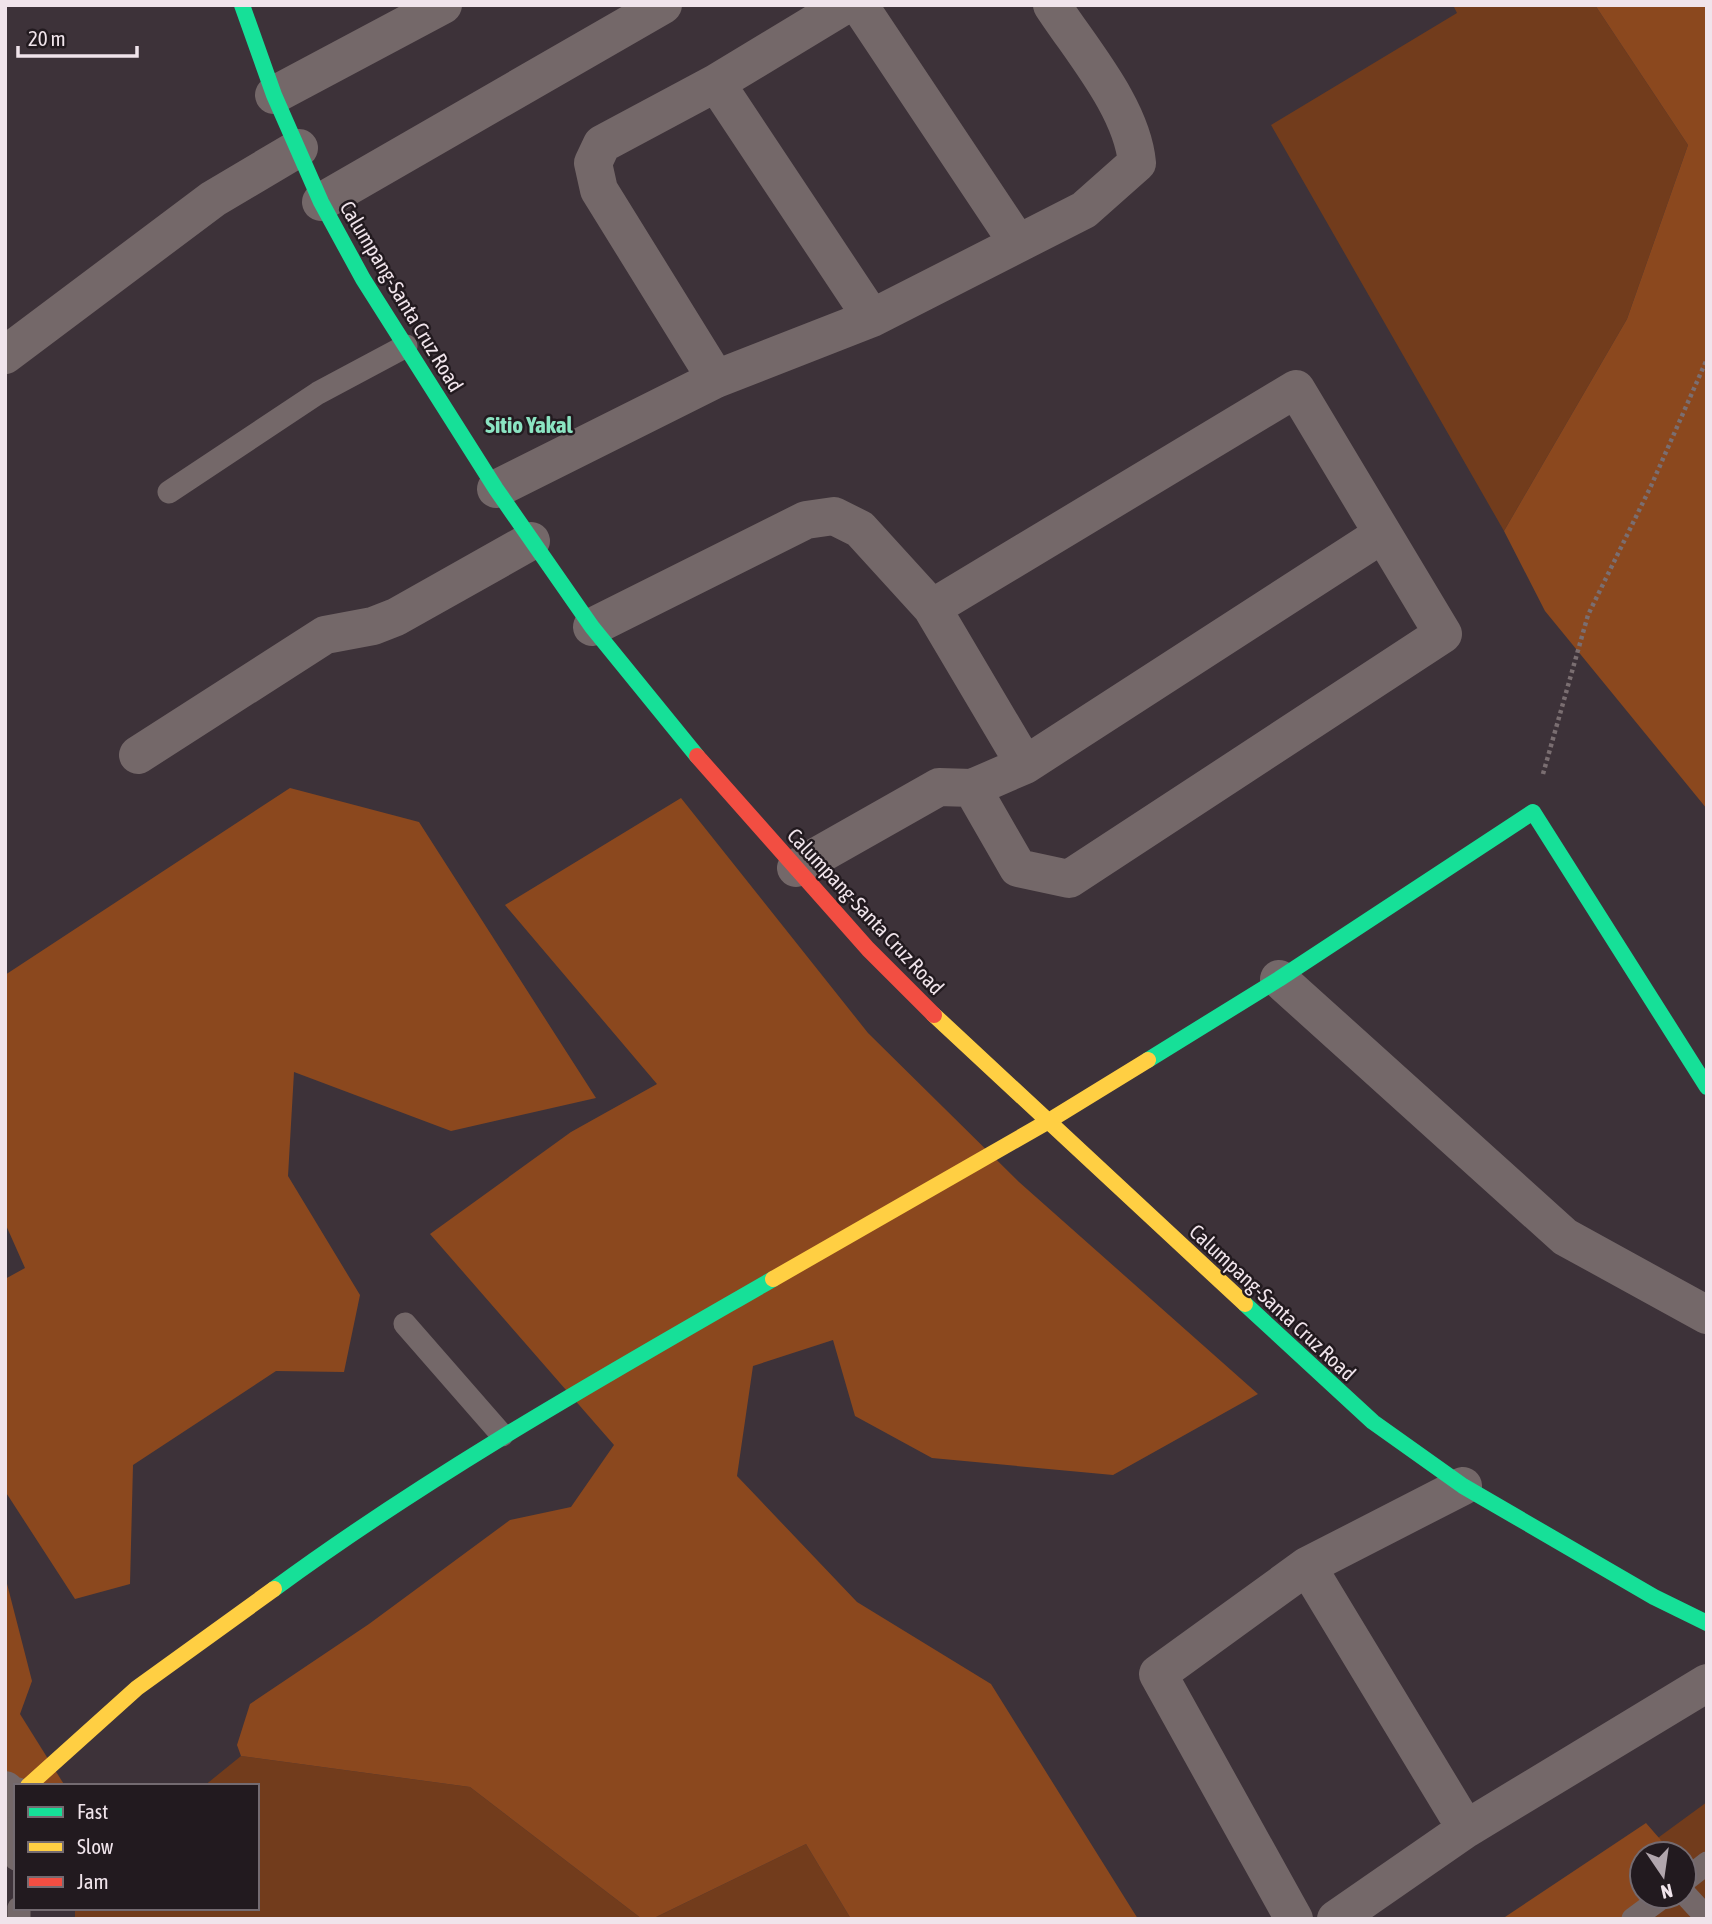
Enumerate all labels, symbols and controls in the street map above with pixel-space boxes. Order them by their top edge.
scale bar [18,14,136,58]
text: 20 m [28,26,66,50]
street label: Calumpang-Santa Cruz Road [336,196,468,396]
district label: Sitio Yakal [485,412,574,438]
street label: Calumpang-Santa Cruz Road [783,823,949,999]
street label: Calumpang-Santa Cruz Road [1185,1219,1361,1385]
legend [14,1784,259,1910]
text: Fast [77,1799,108,1823]
text: Slow [77,1834,114,1858]
north arrow [1628,1840,1698,1910]
text: Jam [77,1869,109,1893]
text: N [1659,1880,1675,1904]

